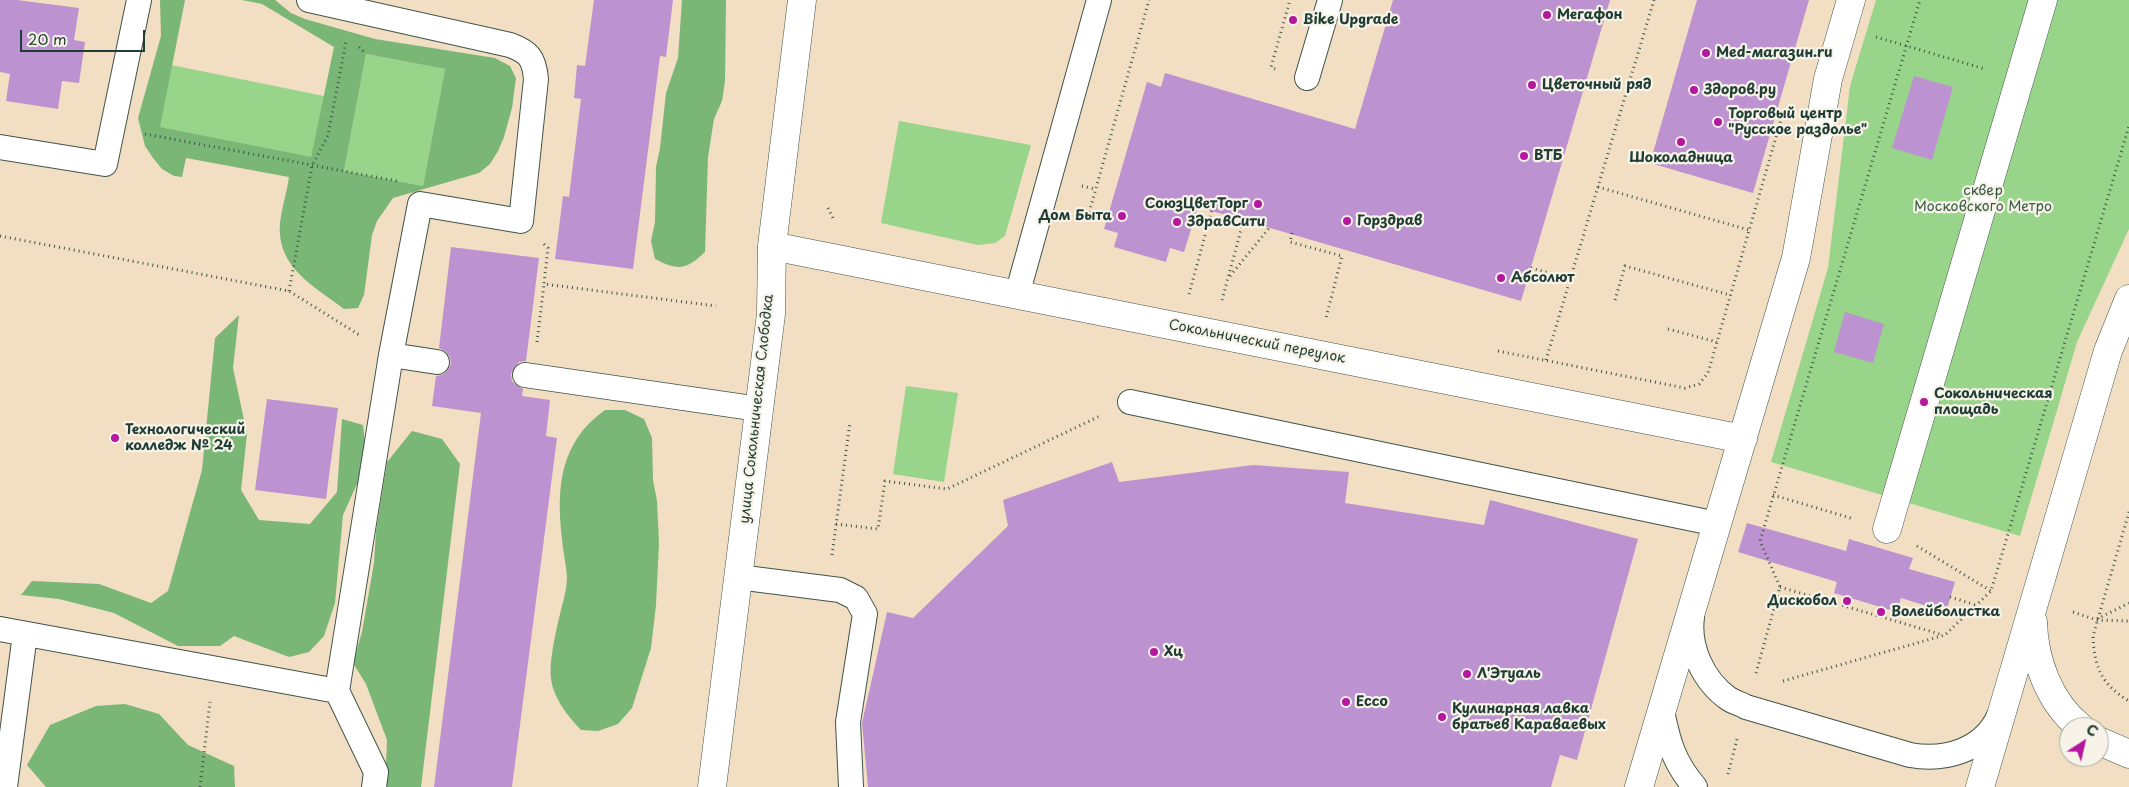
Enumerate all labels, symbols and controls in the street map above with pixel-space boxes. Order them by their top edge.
place label: Мегафон [1557,7,1623,23]
marker: Мегафон [1541,9,1553,21]
place label: Bike Upgrade [1303,12,1398,28]
marker: Bike Upgrade [1287,14,1299,26]
scale bar [22,20,148,52]
text: 20 m [28,27,67,50]
place label: Med-магазин.ru [1716,45,1833,61]
marker: Med-магазин.ru [1700,47,1712,59]
place label: Цветочный ряд [1542,77,1651,93]
marker: Цветочный ряд [1526,79,1538,91]
place label: Здоров.ру [1704,82,1776,98]
marker: Здоров.ру [1688,84,1700,96]
place label: Торговый центр "Русское раздолье" [1728,106,1867,138]
marker: Торговый центр "Русское раздолье" [1712,116,1724,128]
marker: Шоколадница [1675,136,1687,148]
place label: ВТБ [1534,148,1562,164]
marker: ВТБ [1518,150,1530,162]
place label: Шоколадница [1629,150,1733,166]
park label: сквер Московского Метро [1914,183,2052,216]
place label: СоюзЦветТорг [1145,196,1248,212]
marker: СоюзЦветТорг [1252,198,1264,210]
place label: Дом Быта [1039,208,1112,224]
marker: Дом Быта [1116,210,1128,222]
place label: Горздрав [1357,213,1422,229]
place label: ЗдравСити [1187,214,1266,230]
marker: Горздрав [1341,215,1353,227]
marker: ЗдравСити [1171,216,1183,228]
place label: Абсолют [1511,270,1575,286]
marker: Абсолют [1495,272,1507,284]
street label: улица Сокольническая Слободка [737,294,777,524]
street label: Сокольнический переулок [1167,317,1347,367]
place label: Сокольническая площадь [1934,386,2053,418]
marker: Сокольническая площадь [1918,396,1930,408]
place label: Технологический колледж № 24 [125,422,245,454]
marker: Технологический колледж № 24 [109,432,121,444]
place label: Дискобол [1768,593,1837,609]
marker: Дискобол [1841,595,1853,607]
place label: Волейболистка [1891,604,2000,620]
marker: Волейболистка [1875,606,1887,618]
place label: Хц [1164,644,1183,660]
marker: Хц [1148,646,1160,658]
place label: Л'Этуаль [1477,666,1541,682]
marker: Л'Этуаль [1461,668,1473,680]
place label: Ecco [1356,694,1388,710]
marker: Ecco [1340,696,1352,708]
place label: Кулинарная лавка братьев Караваевых [1452,701,1606,734]
marker: Кулинарная лавка братьев Караваевых [1436,711,1448,723]
north arrow [2059,717,2109,767]
text: С [2082,719,2103,742]

